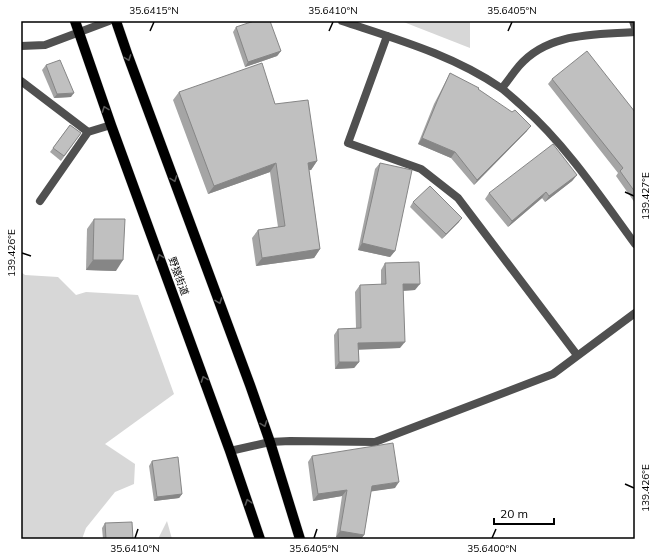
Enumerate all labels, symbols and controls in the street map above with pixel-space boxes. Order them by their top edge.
text: 35.6415°N [129,4,179,17]
text: 35.6410°N [308,4,358,17]
text: 35.6405°N [487,4,537,17]
one-way arrow [124,54,132,61]
one-way arrow [102,106,110,113]
text: 139.427°E [639,172,652,220]
one-way arrow [170,176,178,183]
text: 139.426°E [5,229,18,277]
one-way arrow [156,254,164,261]
street label: 野猿街道 [166,255,191,297]
one-way arrow [215,298,223,305]
one-way arrow [201,376,209,383]
one-way arrow [259,420,267,427]
text: 139.426°E [639,464,652,512]
one-way arrow [244,499,253,506]
scale bar [494,500,554,526]
text: 20 m [500,506,528,521]
text: 35.6410°N [110,542,160,555]
text: 35.6405°N [289,542,339,555]
text: 35.6400°N [467,542,517,555]

